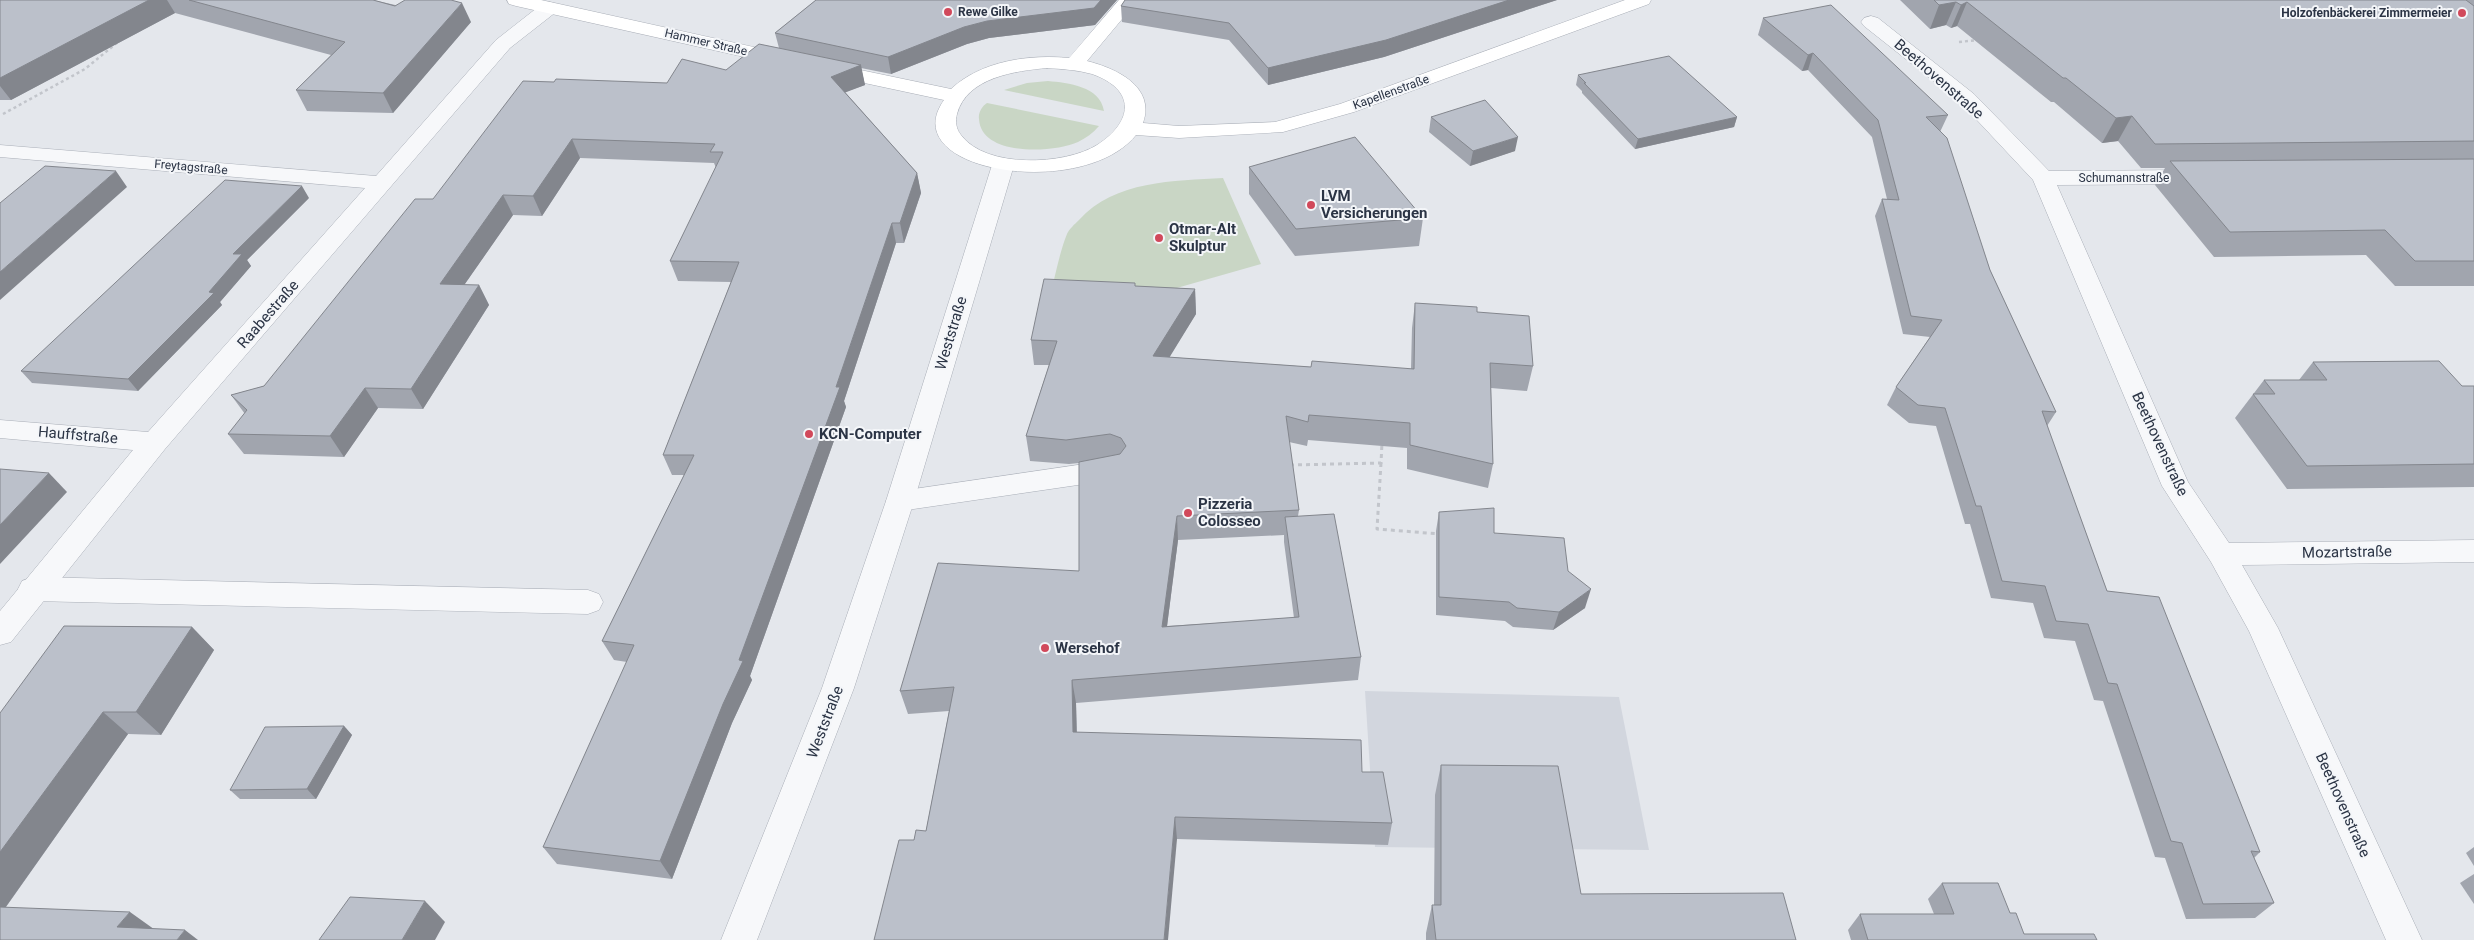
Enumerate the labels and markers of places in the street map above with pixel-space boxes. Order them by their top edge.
place label: Rewe Gilke [958,5,1018,19]
marker: Rewe Gilke [942,6,954,18]
place label: Holzofenbäckerei Zimmermeier [2281,6,2453,20]
marker: Holzofenbäckerei Zimmermeier [2456,7,2468,19]
place label: LVM Versicherungen [1321,187,1427,222]
marker: LVM Versicherungen [1305,199,1317,211]
place label: Otmar-Alt Skulptur [1169,220,1236,255]
marker: Otmar-Alt Skulptur [1153,232,1165,244]
place label: KCN-Computer [819,425,922,443]
marker: KCN-Computer [803,428,815,440]
place label: Pizzeria Colosseo [1198,495,1261,530]
marker: Pizzeria Colosseo [1182,507,1194,519]
place label: Wersehof [1055,639,1120,657]
marker: Wersehof [1039,642,1051,654]

